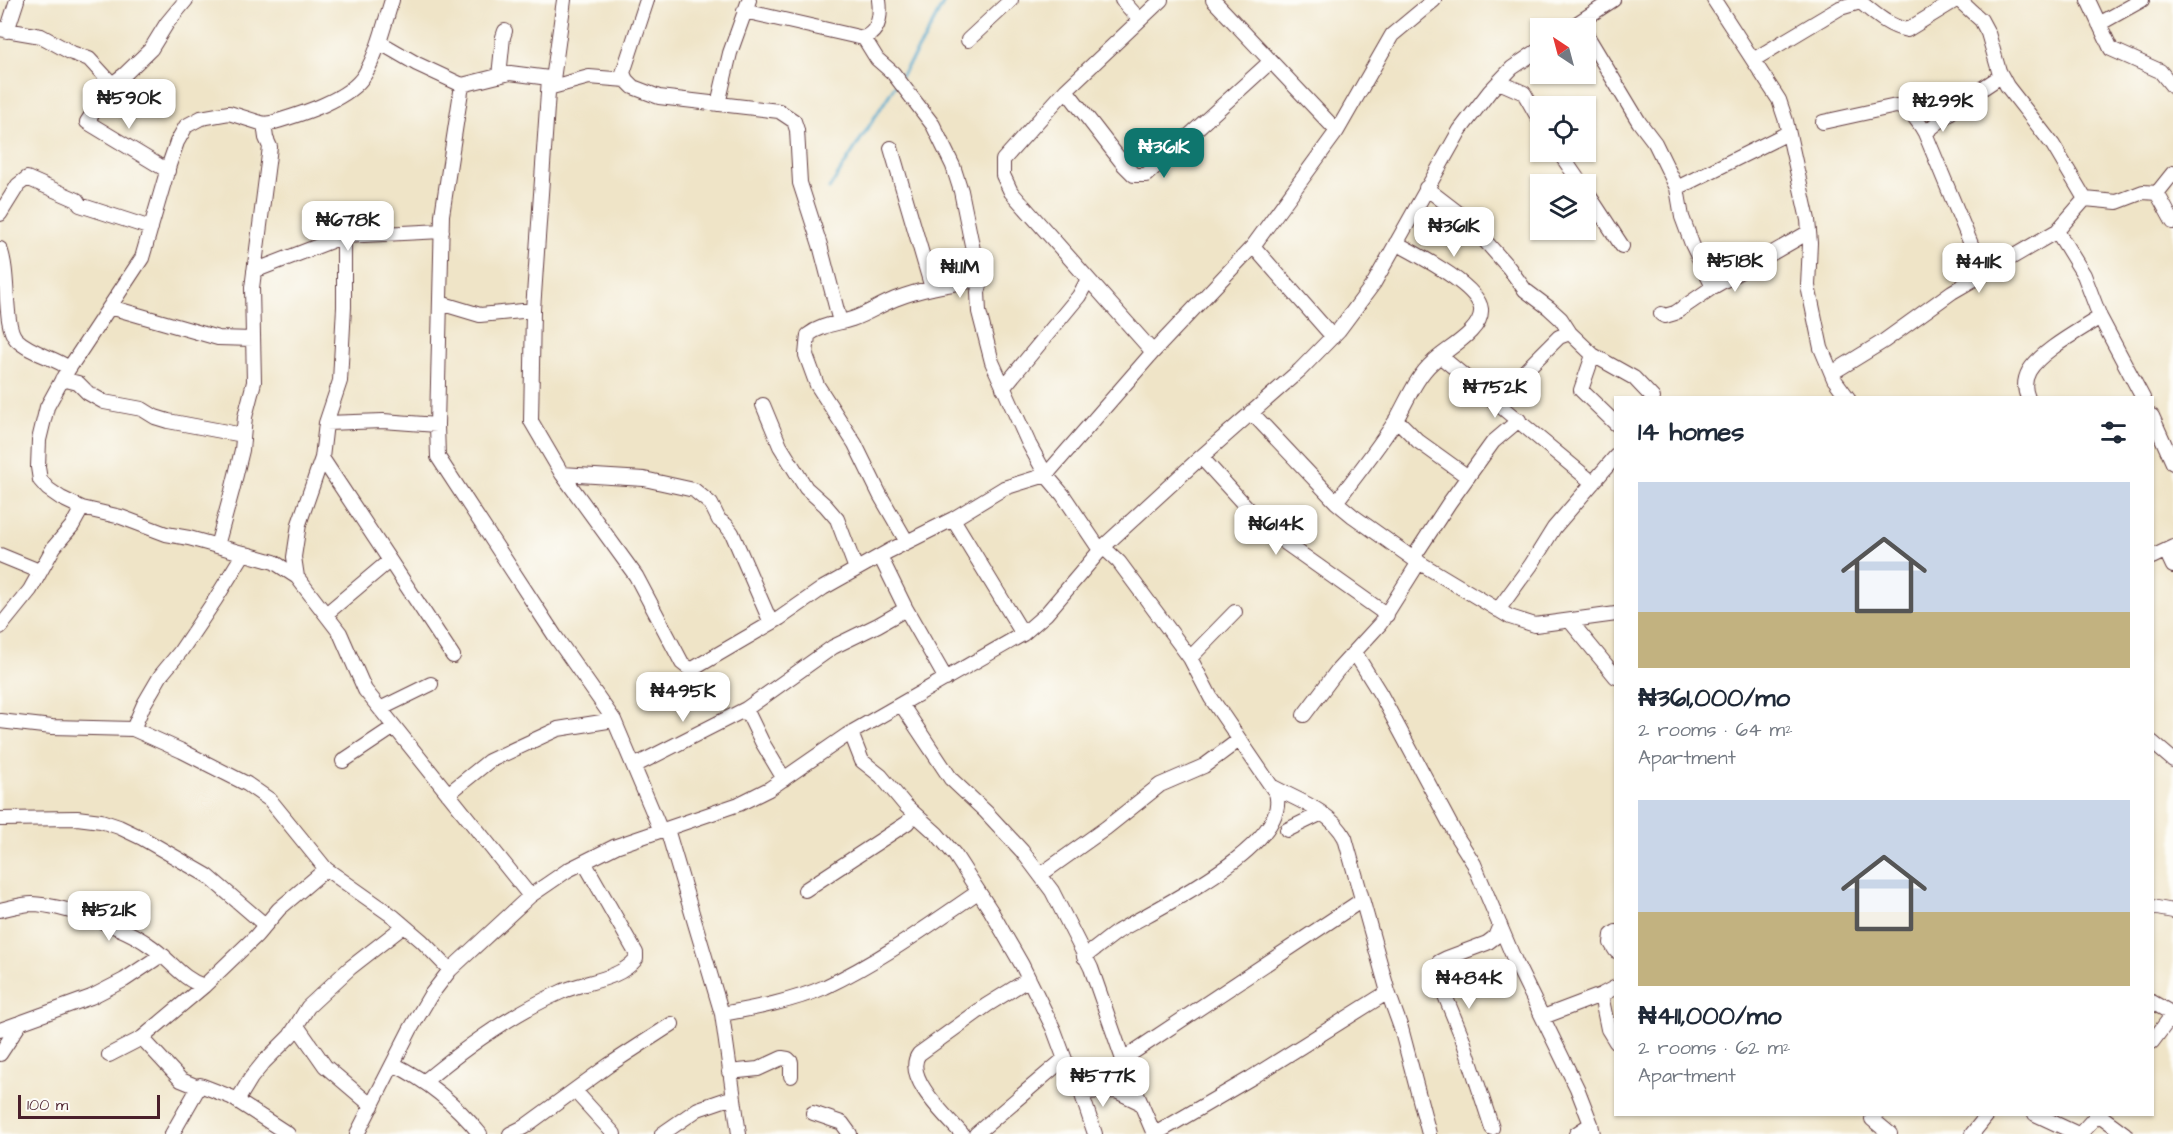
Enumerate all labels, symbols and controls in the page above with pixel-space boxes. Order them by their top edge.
north arrow [1530,18,1596,84]
map controls [1530,18,1596,240]
pin: ₦590K [87,79,171,130]
pin: ₦299K [1901,82,1985,133]
text: ₦590K [97,84,161,112]
text: ₦299K [1913,87,1973,115]
button: locate [1530,96,1596,162]
pin: ₦361K [1122,128,1206,179]
text: ₦361K [1138,133,1190,161]
button: layers [1530,174,1596,240]
pin: ₦678K [306,201,390,252]
text: ₦678K [316,206,380,234]
pin: ₦361K [1412,207,1496,258]
text: ₦361K [1428,212,1480,240]
pin: ₦518K [1693,242,1777,293]
pin: ₦411K [1937,243,2021,294]
text: ₦518K [1707,247,1763,275]
pin: ₦1.1M [918,248,1002,299]
text: ₦411K [1956,248,2002,276]
text: ₦1.1M [941,253,979,281]
pin: ₦752K [1453,368,1537,419]
text: ₦752K [1463,373,1527,401]
text: 14 homes [1638,414,1744,450]
icon: filters [2097,416,2130,449]
pin: ₦614K [1234,505,1318,556]
text: ₦614K [1248,510,1304,538]
icon: home [1830,521,1938,629]
pin: ₦495K [641,672,725,723]
text: ₦495K [650,677,716,705]
text: ₦361,000/mo [1638,680,1790,716]
text: 2 rooms · 64 m² [1638,716,1793,744]
text: Apartment [1638,744,1736,772]
icon: home [1830,839,1938,947]
pin: ₦521K [67,891,151,942]
text: ₦521K [82,896,136,924]
pin: ₦484K [1427,959,1511,1010]
text: ₦484K [1436,964,1502,992]
text: ₦411,000/mo [1638,998,1782,1034]
text: 2 rooms · 62 m² [1638,1034,1790,1062]
pin: ₦577K [1061,1057,1145,1108]
text: ₦577K [1070,1062,1136,1090]
text: Apartment [1638,1062,1736,1090]
scale bar [18,1092,160,1120]
text: 100 m [27,1094,68,1116]

